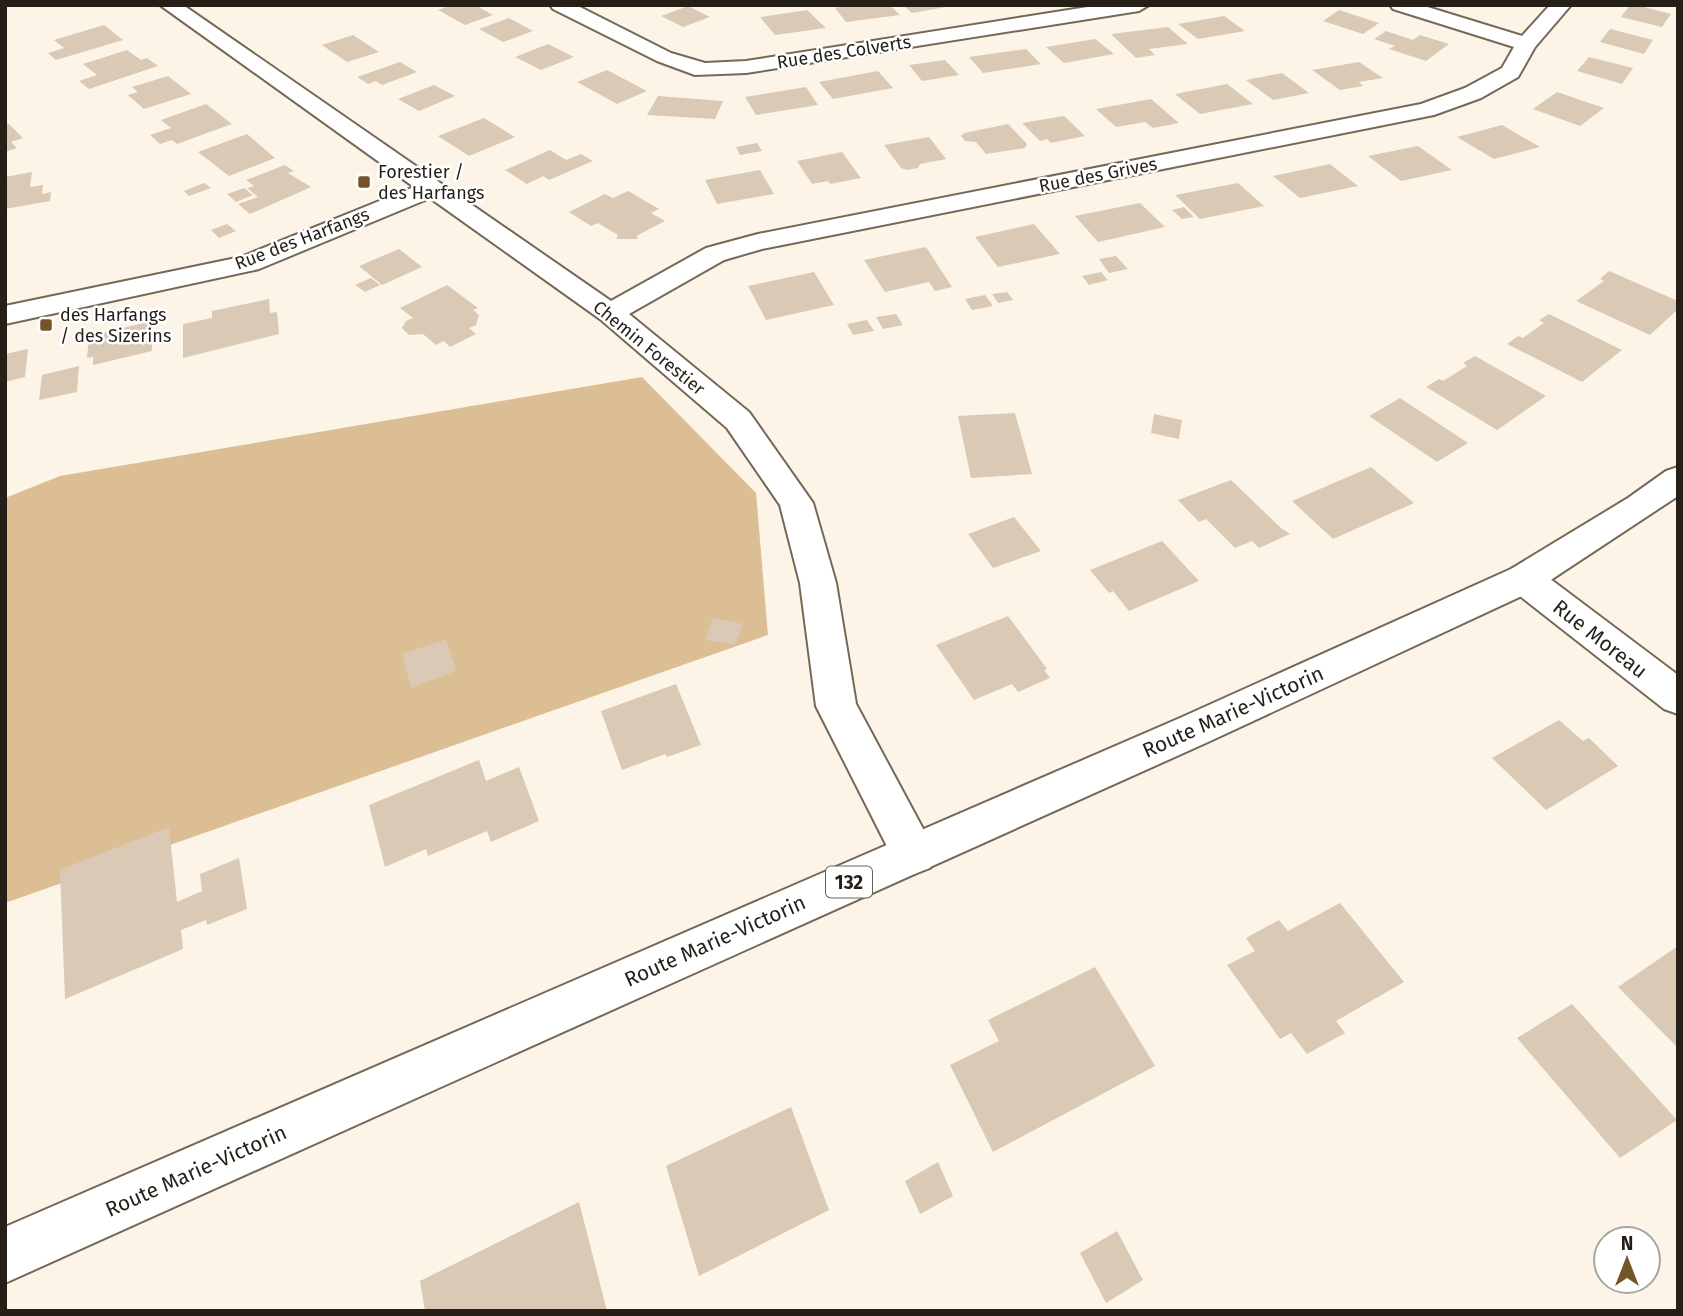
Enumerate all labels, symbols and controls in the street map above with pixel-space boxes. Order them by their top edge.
street label: Rue des Colverts [775,31,913,73]
street label: Rue des Grives [1037,153,1159,197]
place label: Forestier / des Harfangs [378,161,484,204]
marker: Forestier / des Harfangs [356,174,372,190]
street label: Rue des Harfangs [232,203,372,275]
street label: Chemin Forestier [589,296,709,400]
place label: des Harfangs / des Sizerins [60,304,171,347]
marker: des Harfangs / des Sizerins [38,317,54,333]
street label: Rue Moreau [1548,594,1652,684]
street label: Route Marie-Victorin [1138,660,1328,764]
road number: 132 [826,866,872,898]
street label: Route Marie-Victorin [620,889,810,993]
street label: Route Marie-Victorin [101,1119,291,1223]
north arrow [1592,1225,1662,1295]
text: N [1621,1232,1633,1255]

